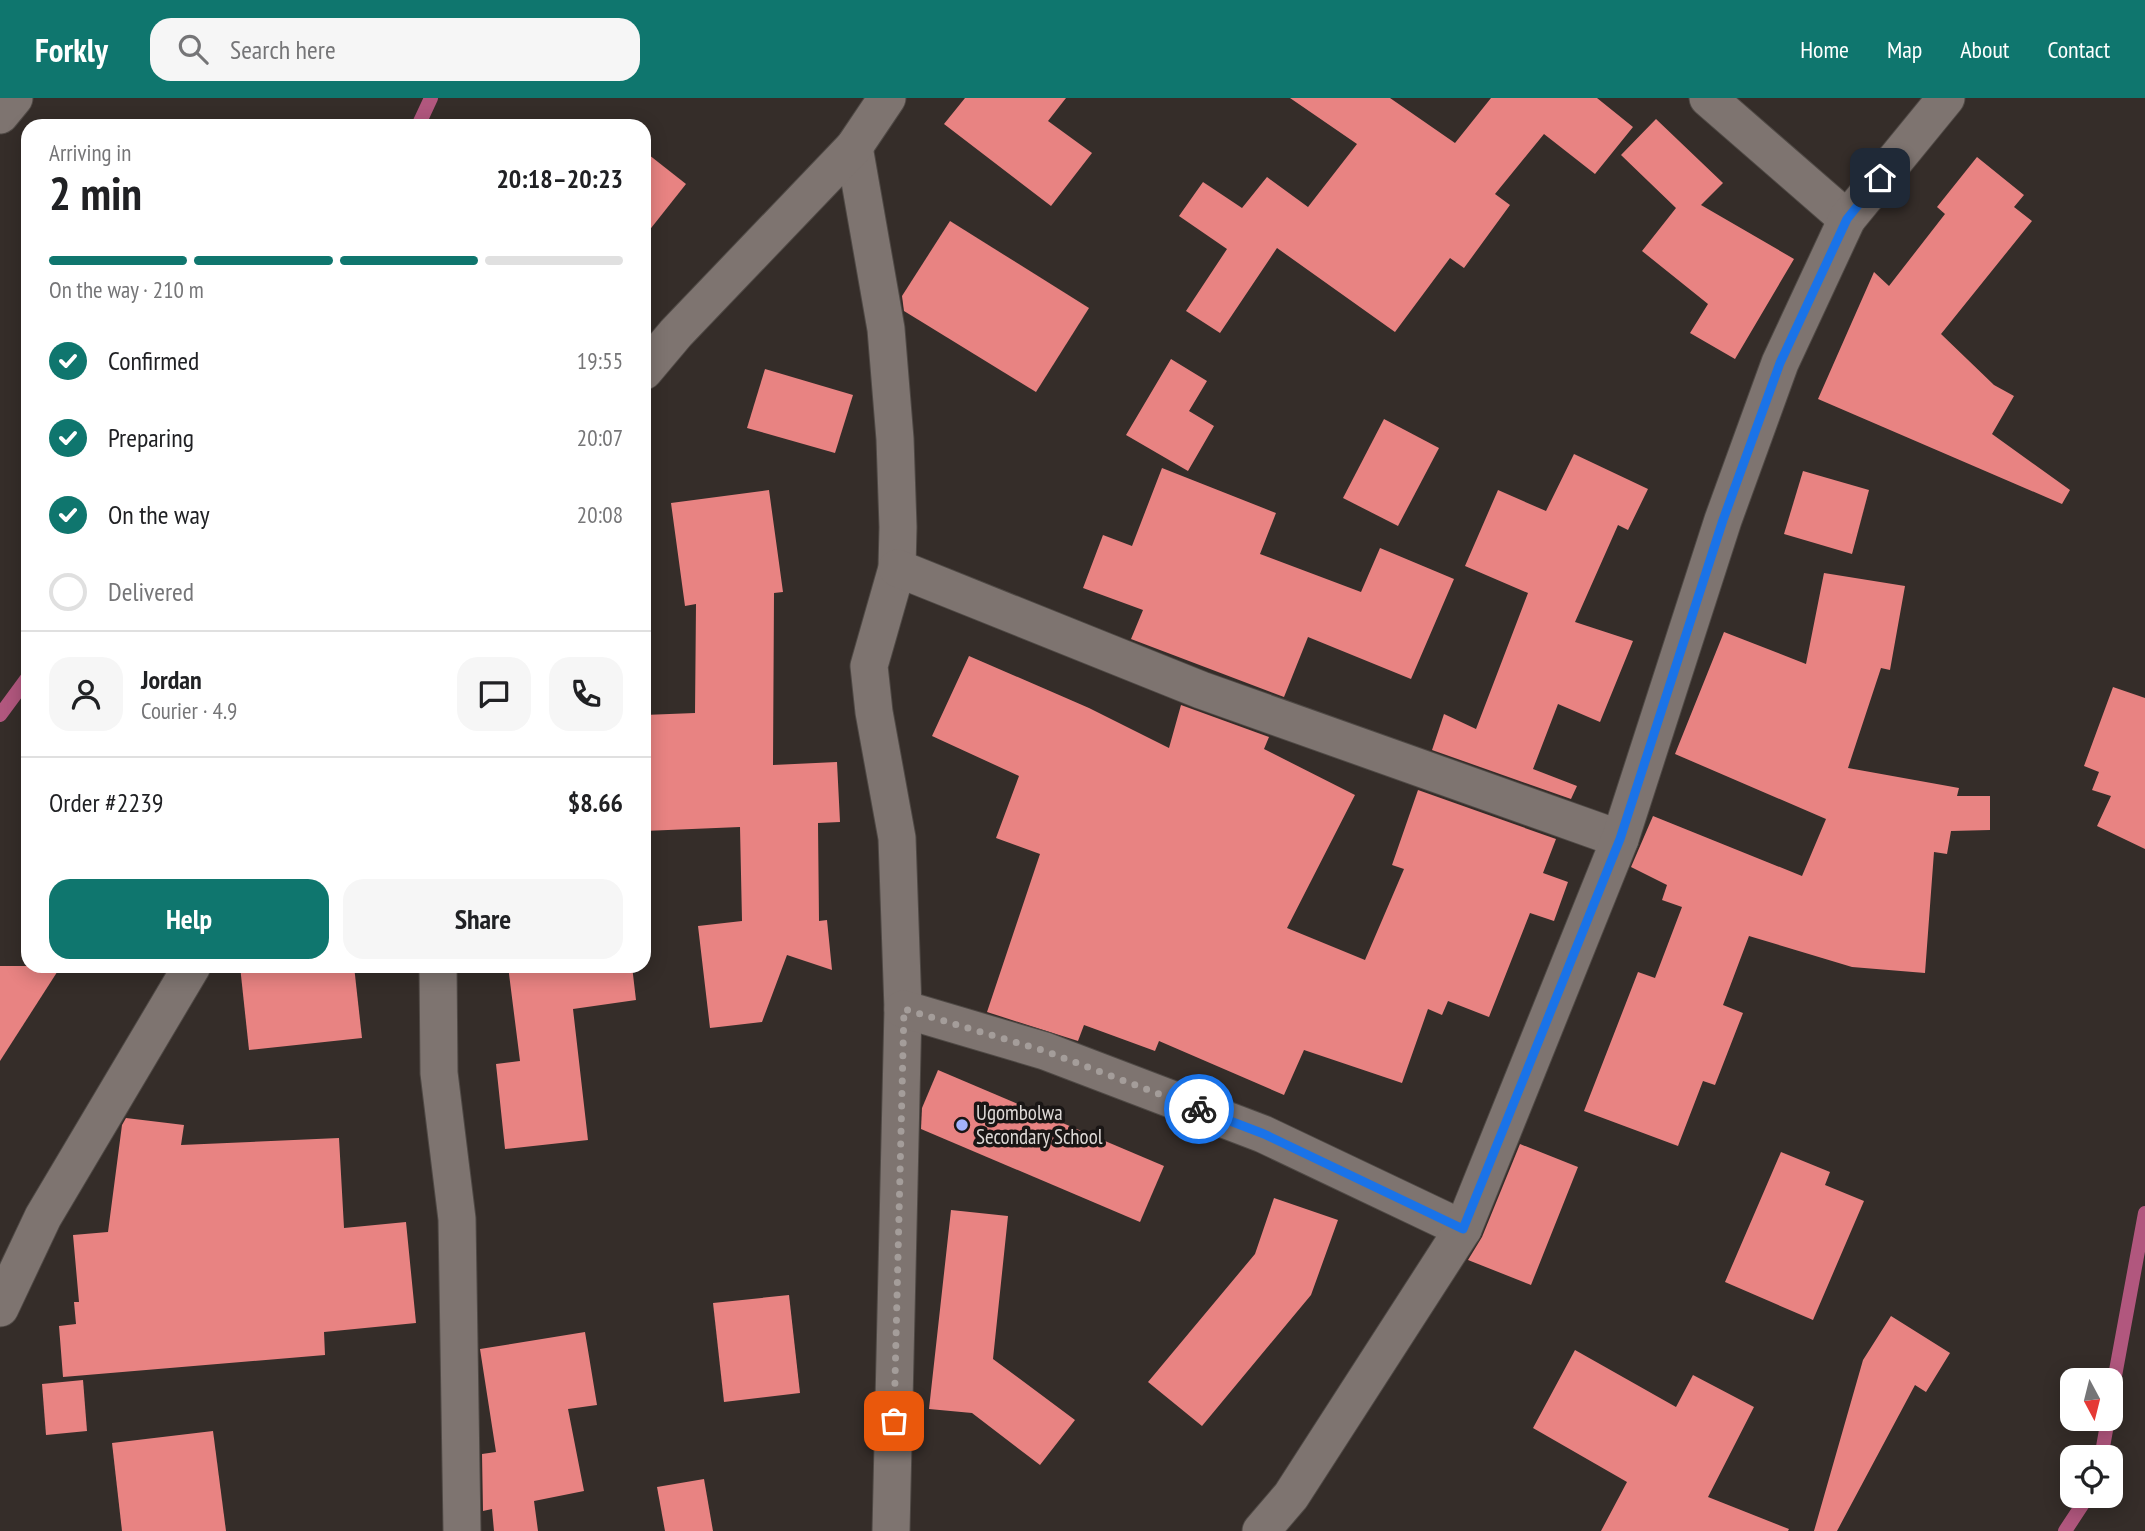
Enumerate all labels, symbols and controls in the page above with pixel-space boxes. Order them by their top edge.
search box [150,18,640,81]
text: Forkly [35,28,108,71]
icon: search [174,30,212,68]
text: Search here [230,33,336,66]
text: Home [1800,34,1849,65]
text: Map [1887,34,1922,65]
text: About [1960,34,2009,65]
text: Contact [2047,34,2110,65]
text: Arriving in [49,138,131,167]
pin [1850,148,1910,208]
icon: home [1861,159,1899,197]
text: 20:18–20:23 [496,162,623,195]
text: 2 min [49,163,142,223]
text: On the way · 210 m [49,275,204,304]
icon: check [49,342,87,380]
text: Confirmed [108,344,199,377]
text: 19:55 [577,346,623,375]
icon: check [49,419,87,457]
text: Preparing [108,421,194,454]
text: 20:07 [577,423,623,452]
icon: check [49,496,87,534]
text: On the way [108,498,210,531]
text: 20:08 [577,500,623,529]
text: Delivered [108,575,194,608]
button: person [49,657,123,731]
button: chat [457,657,531,731]
button: phone [549,657,623,731]
text: Jordan [141,663,202,696]
text: Courier · 4.9 [141,696,237,725]
text: Order #2239 [49,786,164,819]
text: $8.66 [568,786,623,819]
button: Help [49,879,329,959]
button: Share [343,879,623,959]
courier [1164,1074,1234,1144]
icon: bike [1180,1090,1218,1128]
place label: Ugombolwa Secondary School [976,1099,1103,1150]
marker: Ugombolwa Secondary School [954,1117,970,1133]
north arrow [2060,1368,2123,1432]
map controls [2060,1368,2123,1508]
pin [864,1391,924,1451]
icon: bag [875,1402,913,1440]
button: locate [2060,1445,2123,1508]

